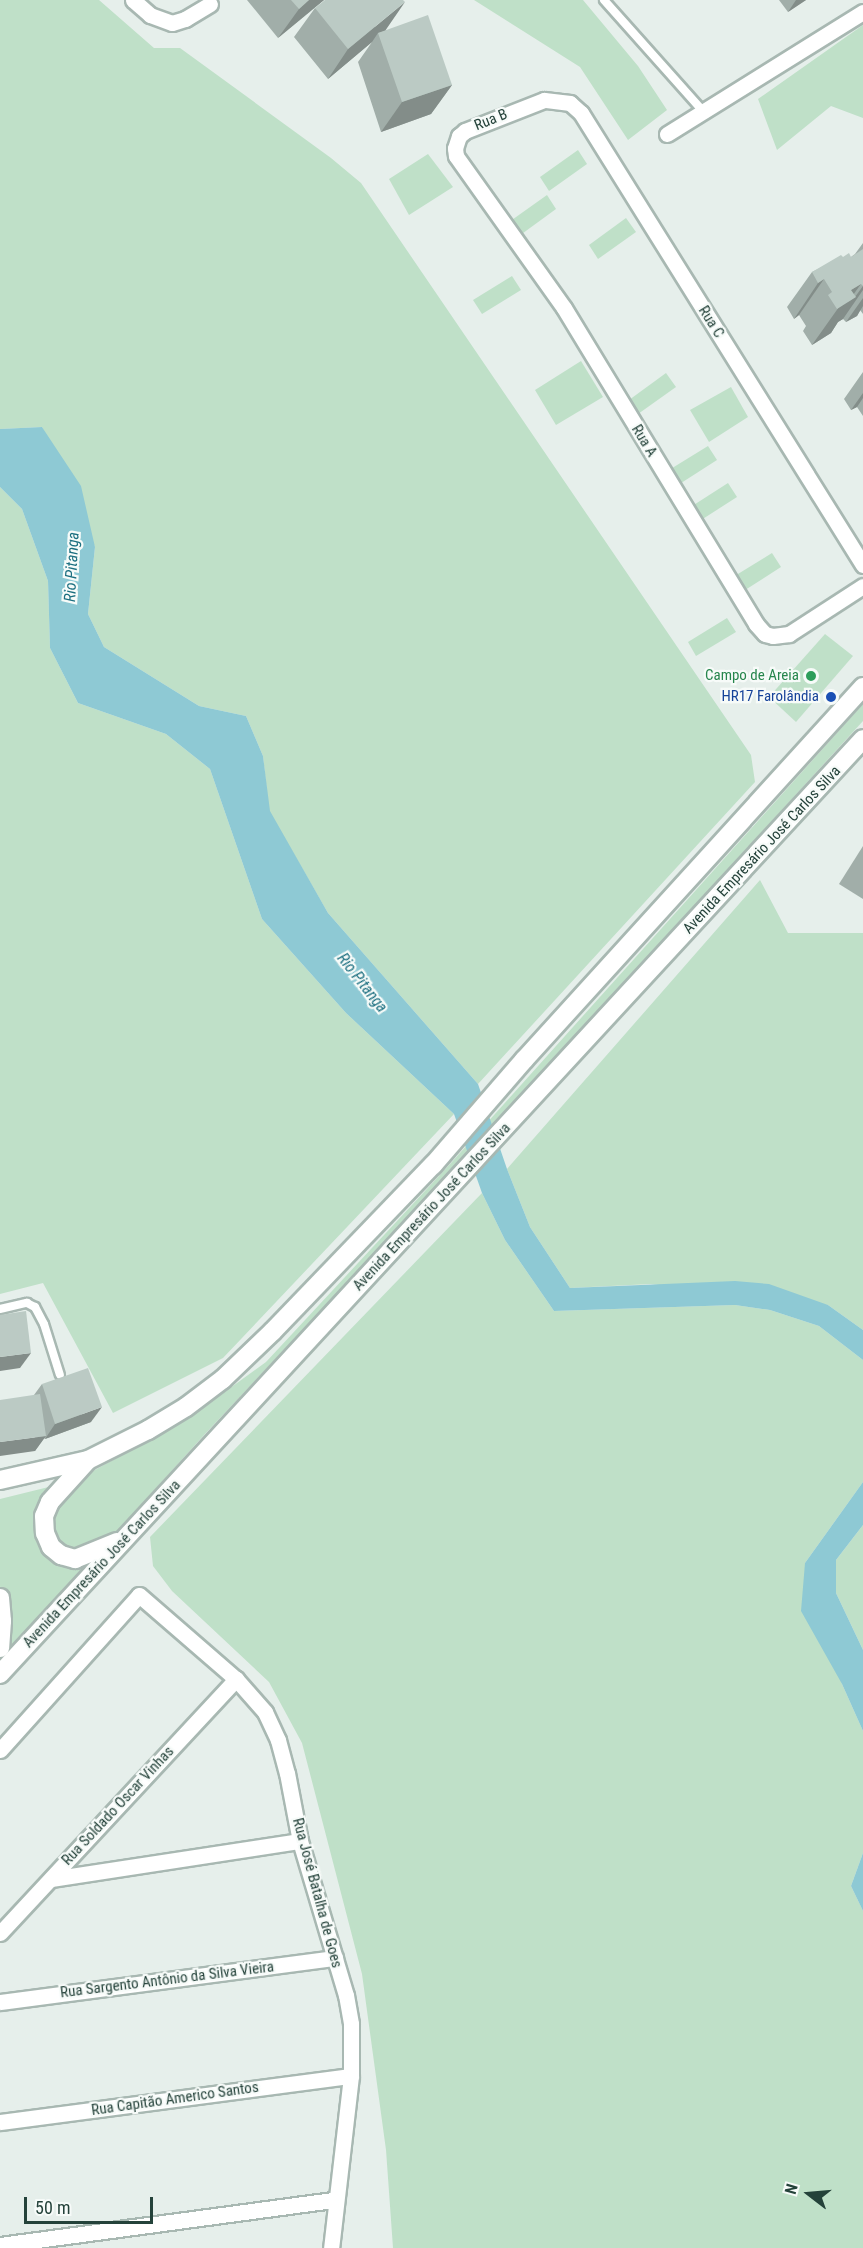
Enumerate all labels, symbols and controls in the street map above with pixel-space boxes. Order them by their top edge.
street label: Rua B [472,105,510,135]
street label: Rua C [694,303,728,341]
street label: Rua A [627,422,661,460]
water label: Rio Pitanga [61,532,83,602]
place label: Campo de Areia [705,667,799,685]
marker: Campo de Areia [804,669,818,683]
place label: HR17 Farolândia [721,688,819,706]
marker: HR17 Farolândia [824,690,838,704]
street label: Avenida Empresário José Carlos Silva [679,762,845,938]
water label: Rio Pitanga [333,949,391,1017]
street label: Avenida Empresário José Carlos Silva [349,1119,515,1295]
street label: Avenida Empresário José Carlos Silva [19,1476,185,1652]
street label: Rua Soldado Oscar Vinhas [58,1743,178,1869]
street label: Rua José Batalha de Goes [288,1816,346,1970]
street label: Rua Sargento Antônio da Silva Vieira [59,1958,275,2002]
street label: Rua Capitão Americo Santos [90,2078,260,2120]
north arrow [779,2164,839,2224]
text: N [781,2182,802,2196]
scale bar [27,2185,156,2223]
text: 50 m [35,2197,70,2218]

